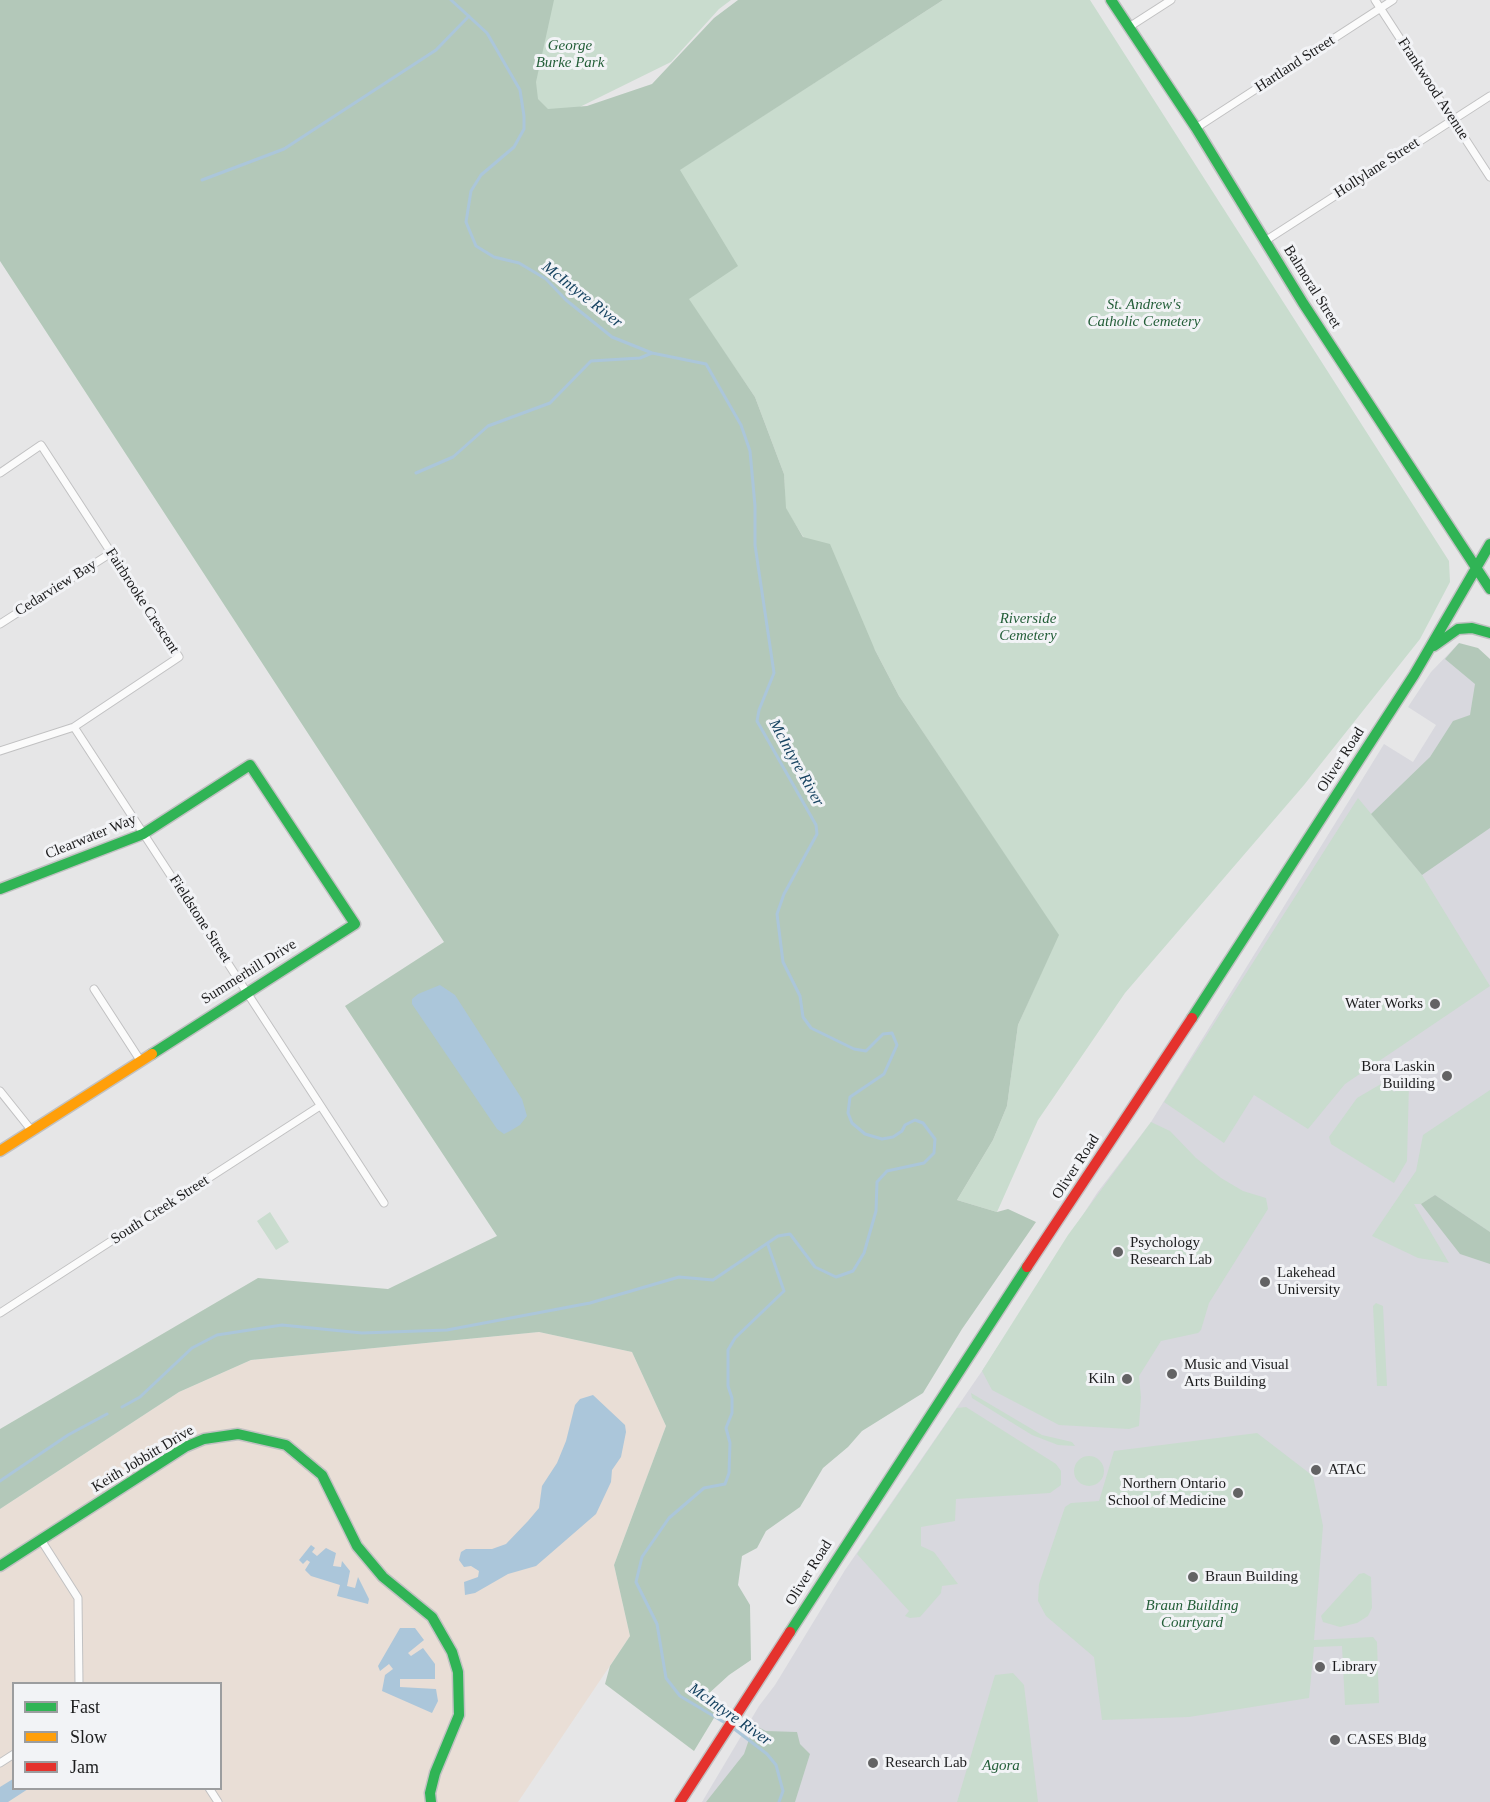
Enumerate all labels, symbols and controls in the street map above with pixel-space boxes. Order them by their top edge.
street label: Hartland Street [1252,32,1338,96]
street label: Frankwood Avenue [1393,35,1473,143]
park label: George Burke Park [536,37,604,72]
street label: Hollylane Street [1331,134,1423,202]
street label: Balmoral Street [1279,242,1345,332]
water label: McIntyre River [538,258,626,332]
park label: St. Andrew's Catholic Cemetery [1088,296,1200,331]
street label: Fairbrooke Crescent [101,545,183,657]
street label: Cedarview Bay [12,556,100,620]
park label: Riverside Cemetery [999,610,1057,645]
water label: McIntyre River [764,716,828,810]
street label: Oliver Road [1313,724,1369,796]
street label: Clearwater Way [43,811,139,863]
street label: Fieldstone Street [165,872,235,966]
street label: Summerhill Drive [198,936,300,1008]
place label: Water Works [1345,995,1423,1013]
marker: Water Works [1428,997,1442,1011]
place label: Bora Laskin Building [1361,1058,1435,1093]
marker: Bora Laskin Building [1440,1069,1454,1083]
street label: Oliver Road [1048,1131,1104,1203]
street label: South Creek Street [108,1172,212,1248]
place label: Psychology Research Lab [1130,1234,1212,1269]
marker: Psychology Research Lab [1111,1245,1125,1259]
place label: Lakehead University [1277,1264,1340,1299]
marker: Lakehead University [1258,1275,1272,1289]
place label: Music and Visual Arts Building [1184,1356,1289,1391]
marker: Music and Visual Arts Building [1165,1367,1179,1381]
place label: Kiln [1088,1370,1115,1388]
marker: Kiln [1120,1372,1134,1386]
street label: Keith Jobbitt Drive [89,1421,197,1497]
place label: ATAC [1328,1461,1366,1479]
marker: ATAC [1309,1463,1323,1477]
place label: Northern Ontario School of Medicine [1108,1475,1226,1510]
marker: Northern Ontario School of Medicine [1231,1486,1245,1500]
street label: Oliver Road [782,1537,836,1609]
place label: Braun Building [1205,1568,1298,1586]
marker: Braun Building [1186,1570,1200,1584]
park label: Braun Building Courtyard [1146,1597,1238,1632]
place label: Library [1332,1658,1377,1676]
marker: Library [1313,1660,1327,1674]
water label: McIntyre River [685,1679,775,1751]
legend [12,1682,222,1790]
text: Fast [70,1697,100,1717]
text: Slow [70,1727,107,1747]
place label: CASES Bldg [1347,1731,1427,1749]
marker: CASES Bldg [1328,1733,1342,1747]
place label: Research Lab [885,1754,967,1772]
marker: Research Lab [866,1756,880,1770]
text: Jam [70,1757,99,1777]
park label: Agora [982,1757,1020,1775]

